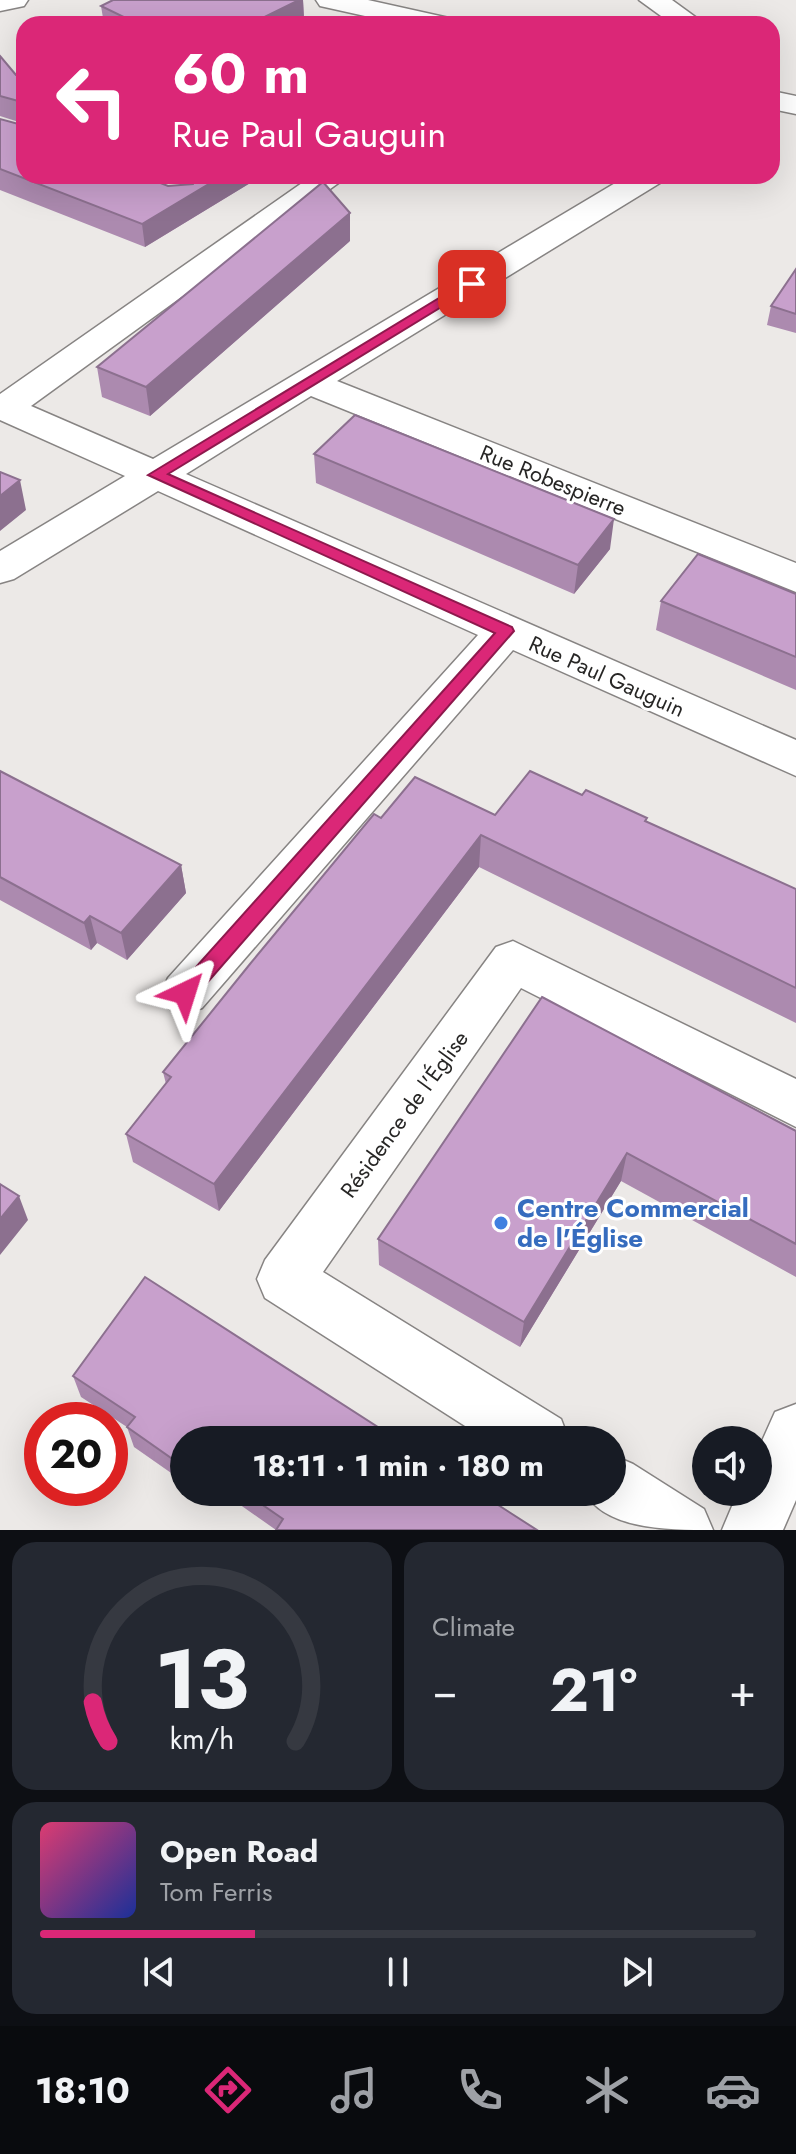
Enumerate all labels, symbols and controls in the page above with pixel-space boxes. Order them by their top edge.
text: 60 m [172,33,309,114]
icon: left [40,48,144,152]
text: Rue Paul Gauguin [172,108,446,160]
pin [438,250,506,318]
icon: arrive [450,262,494,306]
street label: Rue Robespierre [475,436,631,524]
street label: Rue Paul Gauguin [524,627,690,725]
position arrow [143,951,227,1035]
street label: Résidence de l'Église [332,1024,476,1204]
place label: Centre Commercial de l'Église [517,1189,749,1257]
marker: Centre Commercial de l'Église [492,1214,510,1232]
speed limit sign: 20 [24,1402,128,1506]
map controls [692,1426,772,1506]
button: sound [692,1426,772,1506]
text: 18:11 · 1 min · 180 m [252,1444,544,1487]
text: Climate [432,1608,515,1646]
text: 13 [155,1619,249,1739]
text: 21° [550,1647,637,1734]
text: − [432,1659,458,1723]
text: + [729,1659,756,1723]
text: km/h [170,1718,234,1760]
text: Open Road [160,1830,318,1873]
text: Tom Ferris [160,1873,272,1911]
icon: previous [137,1950,181,1994]
icon: pause [376,1950,420,1994]
icon: next [615,1950,659,1994]
icon: directions [200,2062,256,2118]
icon: music [326,2062,382,2118]
icon: phone [452,2062,508,2118]
icon: climate [579,2062,635,2118]
icon: car [705,2062,761,2118]
text: 18:10 [35,2064,130,2116]

